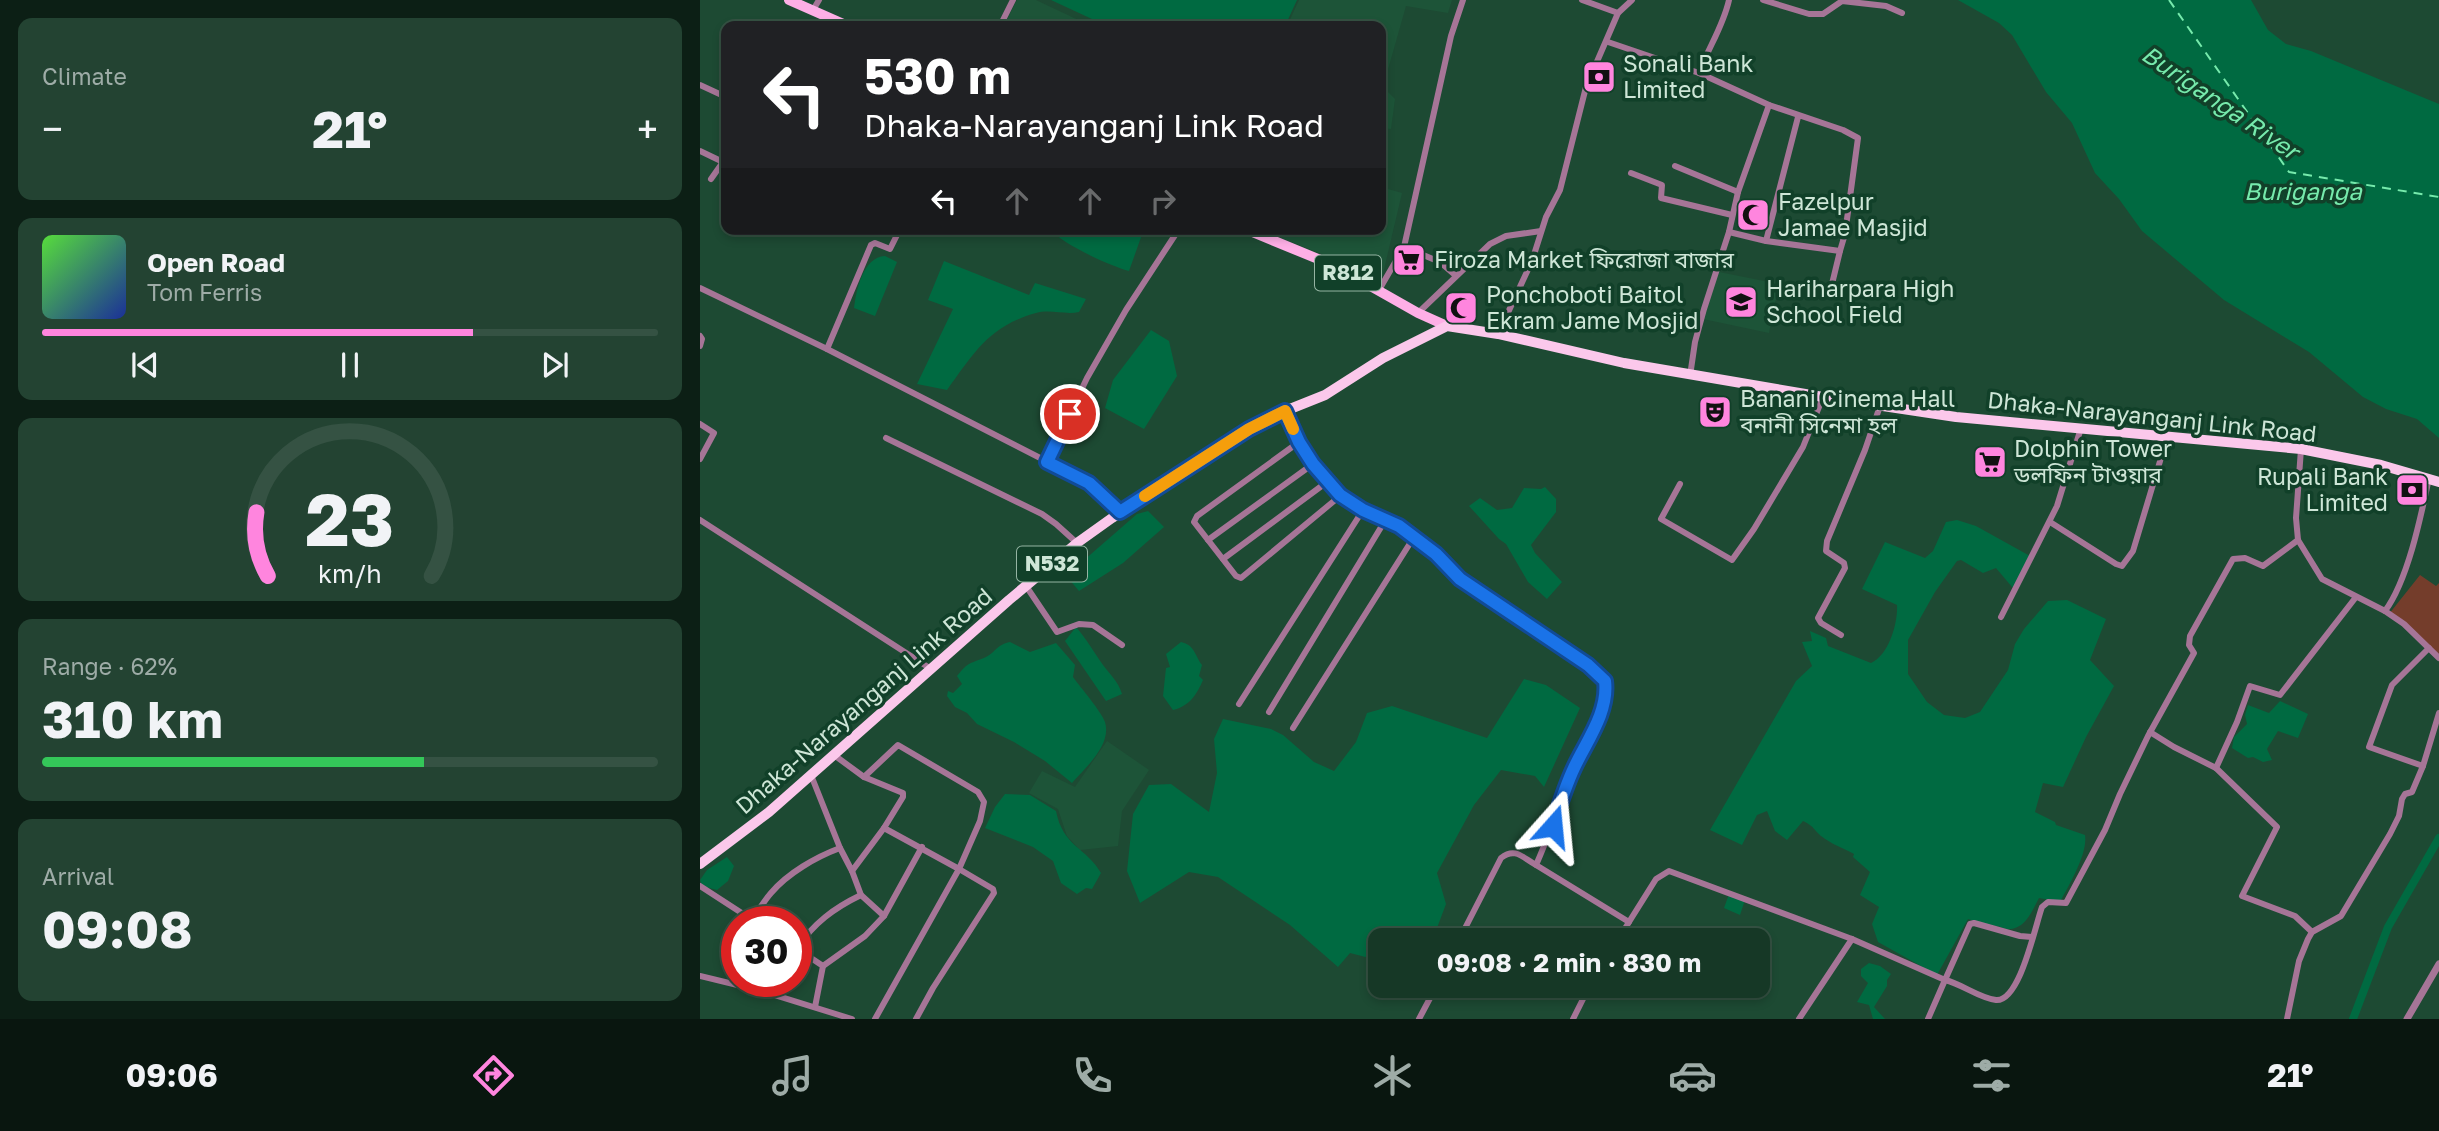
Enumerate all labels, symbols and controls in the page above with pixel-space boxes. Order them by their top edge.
water label: Buriganga River [2136,39,2308,168]
text: 530 m [864,46,1011,105]
icon: left [749,49,840,140]
place label: Sonali Bank Limited [1623,49,1753,103]
bank icon: Sonali Bank Limited [1580,58,1618,96]
text: Climate [42,62,127,90]
text: 21° [312,97,388,159]
text: − [42,106,63,151]
text: + [637,106,658,151]
text: Dhaka-Narayanganj Link Road [864,106,1324,144]
water label: Buriganga [2244,176,2363,206]
icon: left [925,182,963,220]
icon: ahead [998,182,1036,220]
icon: ahead [1071,182,1109,220]
icon: right [1144,182,1182,220]
place label: Fazelpur Jamae Masjid [1778,187,1928,241]
mosque icon: Fazelpur Jamae Masjid [1734,196,1772,234]
supermarket icon: Firoza Market ফিরোজা বাজার [1390,241,1428,279]
place label: Firoza Market ফিরোজা বাজার [1434,245,1734,273]
text: Open Road [147,247,285,278]
road number: R812 [1315,256,1381,290]
place label: Hariharpara High School Field [1766,274,1954,328]
text: Tom Ferris [147,278,262,306]
place label: Ponchoboti Baitol Ekram Jame Mosjid [1486,280,1698,334]
school or university icon: Hariharpara High School Field [1722,283,1760,321]
mosque icon: Ponchoboti Baitol Ekram Jame Mosjid [1442,289,1480,327]
icon: previous [126,346,164,384]
icon: pause [331,346,369,384]
icon: next [536,346,574,384]
pin [1040,384,1100,444]
place label: Banani Cinema Hall বনানী সিনেমা হল [1739,384,1955,438]
street label: Dhaka-Narayanganj Link Road [1986,385,2318,447]
theatre icon: Banani Cinema Hall বনানী সিনেমা হল [1696,393,1734,431]
icon: arrive [1051,395,1089,433]
place label: Dolphin Tower ডলফিন টাওয়ার [2013,434,2172,488]
supermarket icon: Dolphin Tower ডলফিন টাওয়ার [1971,443,2009,481]
place label: Rupali Bank Limited [2257,462,2388,516]
bank icon: Rupali Bank Limited [2393,471,2431,509]
text: 23 [306,475,394,562]
road number: N532 [1017,546,1087,582]
text: km/h [318,557,382,588]
street label: Dhaka-Narayanganj Link Road [729,581,997,819]
text: Range · 62% [42,652,177,680]
text: 310 km [42,687,223,749]
position arrow [1516,789,1590,863]
text: Arrival [42,862,114,890]
text: 09:08 [42,897,193,959]
speed limit sign: 30 [721,906,812,997]
text: 09:08 · 2 min · 830 m [1437,947,1701,978]
icon: directions [469,1051,518,1100]
icon: music [768,1051,817,1100]
icon: phone [1068,1051,1117,1100]
icon: climate [1368,1051,1417,1100]
icon: car [1668,1051,1717,1100]
icon: filters [1967,1051,2016,1100]
text: 09:06 [125,1056,218,1094]
text: 21° [2267,1056,2314,1094]

